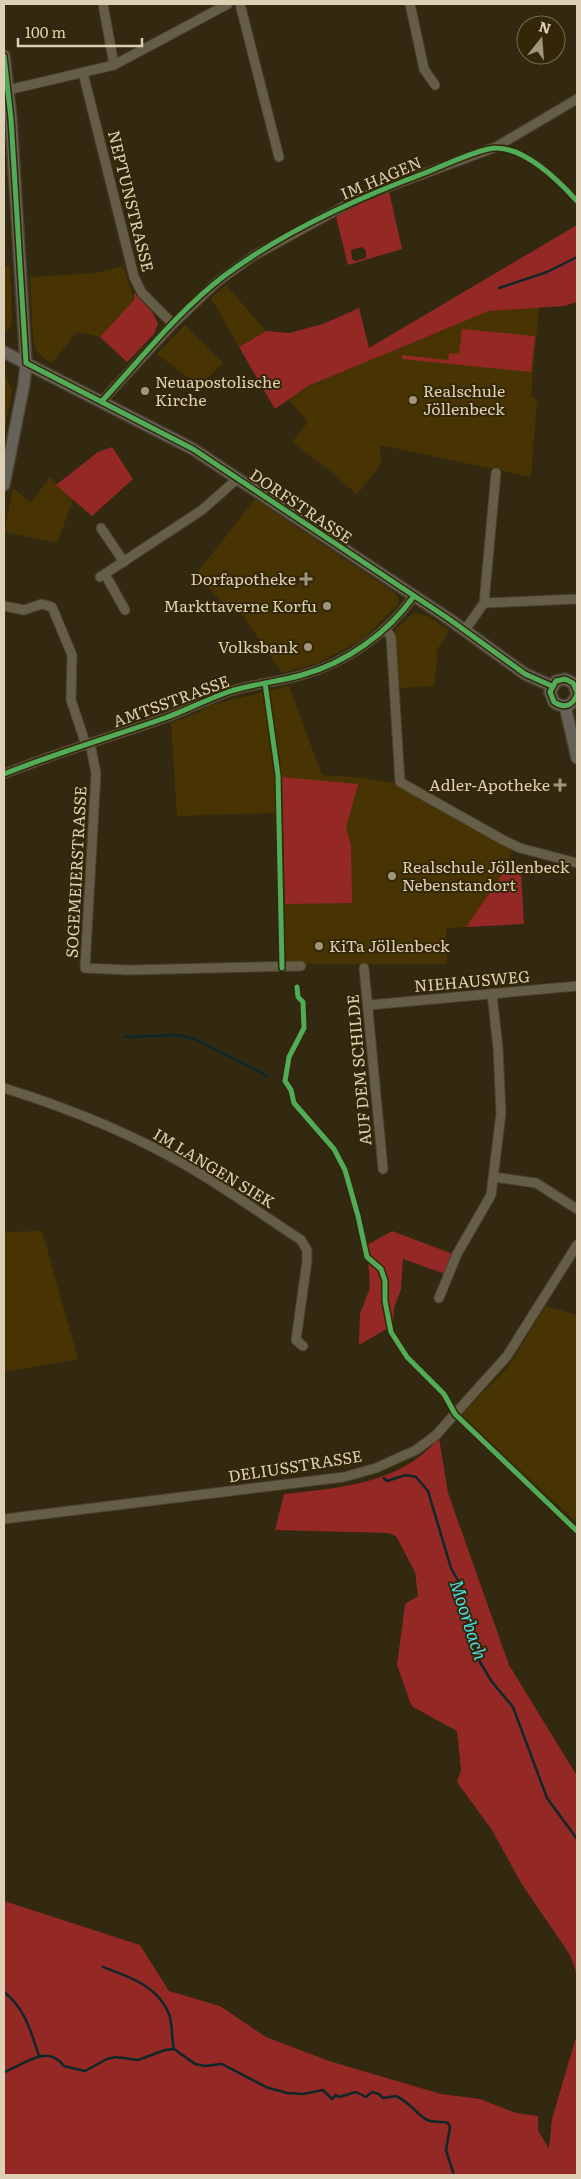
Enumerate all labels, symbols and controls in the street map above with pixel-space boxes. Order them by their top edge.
scale bar [18,15,141,47]
north arrow [516,15,566,65]
text: N [537,15,554,38]
text: 100 m [25,20,66,43]
street label: NEPTUNSTRASSE [103,127,161,274]
street label: IM HAGEN [336,149,425,205]
place label: Neuapostolische Kirche [155,369,281,411]
place label: Realschule Jöllenbeck [423,378,505,420]
marker: Neuapostolische Kirche [139,385,151,397]
marker: Realschule Jöllenbeck [407,394,419,406]
street label: DORFSTRASSE [245,462,358,548]
place label: Dorfapotheke [191,566,296,590]
marker: Dorfapotheke [300,573,312,585]
place label: Markttaverne Korfu [163,593,317,617]
marker: Markttaverne Korfu [321,600,333,612]
place label: Volksbank [218,634,298,658]
marker: Volksbank [302,641,314,653]
street label: AMTSSTRASSE [109,668,232,732]
place label: Adler-Apotheke [429,772,550,796]
marker: Adler-Apotheke [554,779,566,791]
street label: SOGEMEIERSTRASSE [59,785,91,959]
place label: Realschule Jöllenbeck Nebenstandort [402,854,570,896]
marker: Realschule Jöllenbeck Nebenstandort [386,870,398,882]
place label: KiTa Jöllenbeck [329,933,450,957]
marker: KiTa Jöllenbeck [313,940,325,952]
street label: NIEHAUSWEG [413,963,531,997]
street label: AUF DEM SCHILDE [339,993,377,1147]
street label: IM LANGEN SIEK [149,1121,280,1213]
street label: DELIUSSTRASSE [226,1443,364,1487]
water label: Moorbach [444,1576,495,1663]

